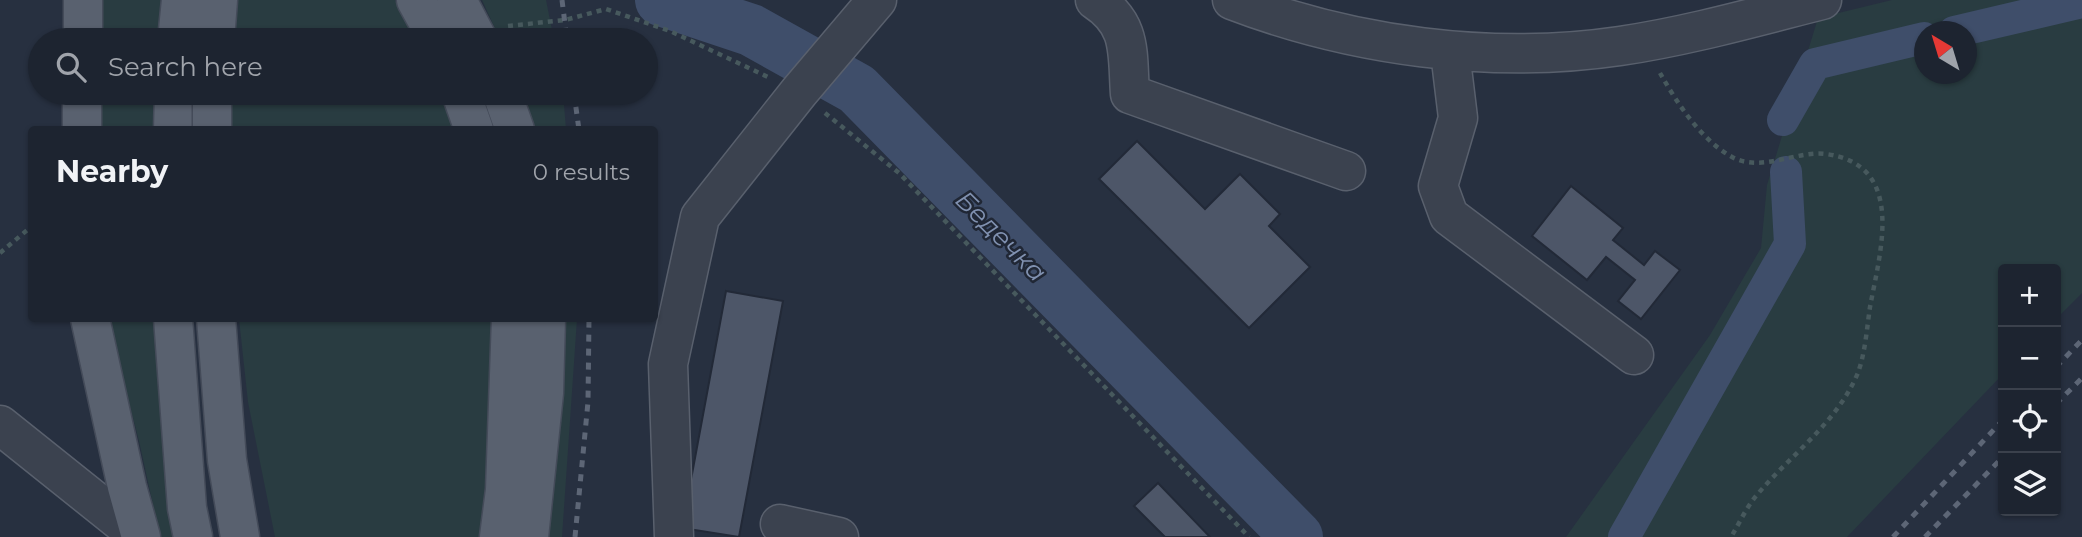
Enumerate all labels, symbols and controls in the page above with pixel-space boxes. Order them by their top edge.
north arrow [1914,21,1977,84]
search box [28,28,658,105]
icon: search [52,48,90,86]
text: Search here [108,51,263,83]
text: Nearby [56,153,168,190]
text: 0 results [533,158,630,186]
water label: Бедечка [949,184,1053,288]
map controls [1998,264,2061,516]
button: + [1998,264,2061,327]
button: − [1998,327,2061,390]
button: locate [1998,390,2061,453]
button: layers [1998,453,2061,516]

